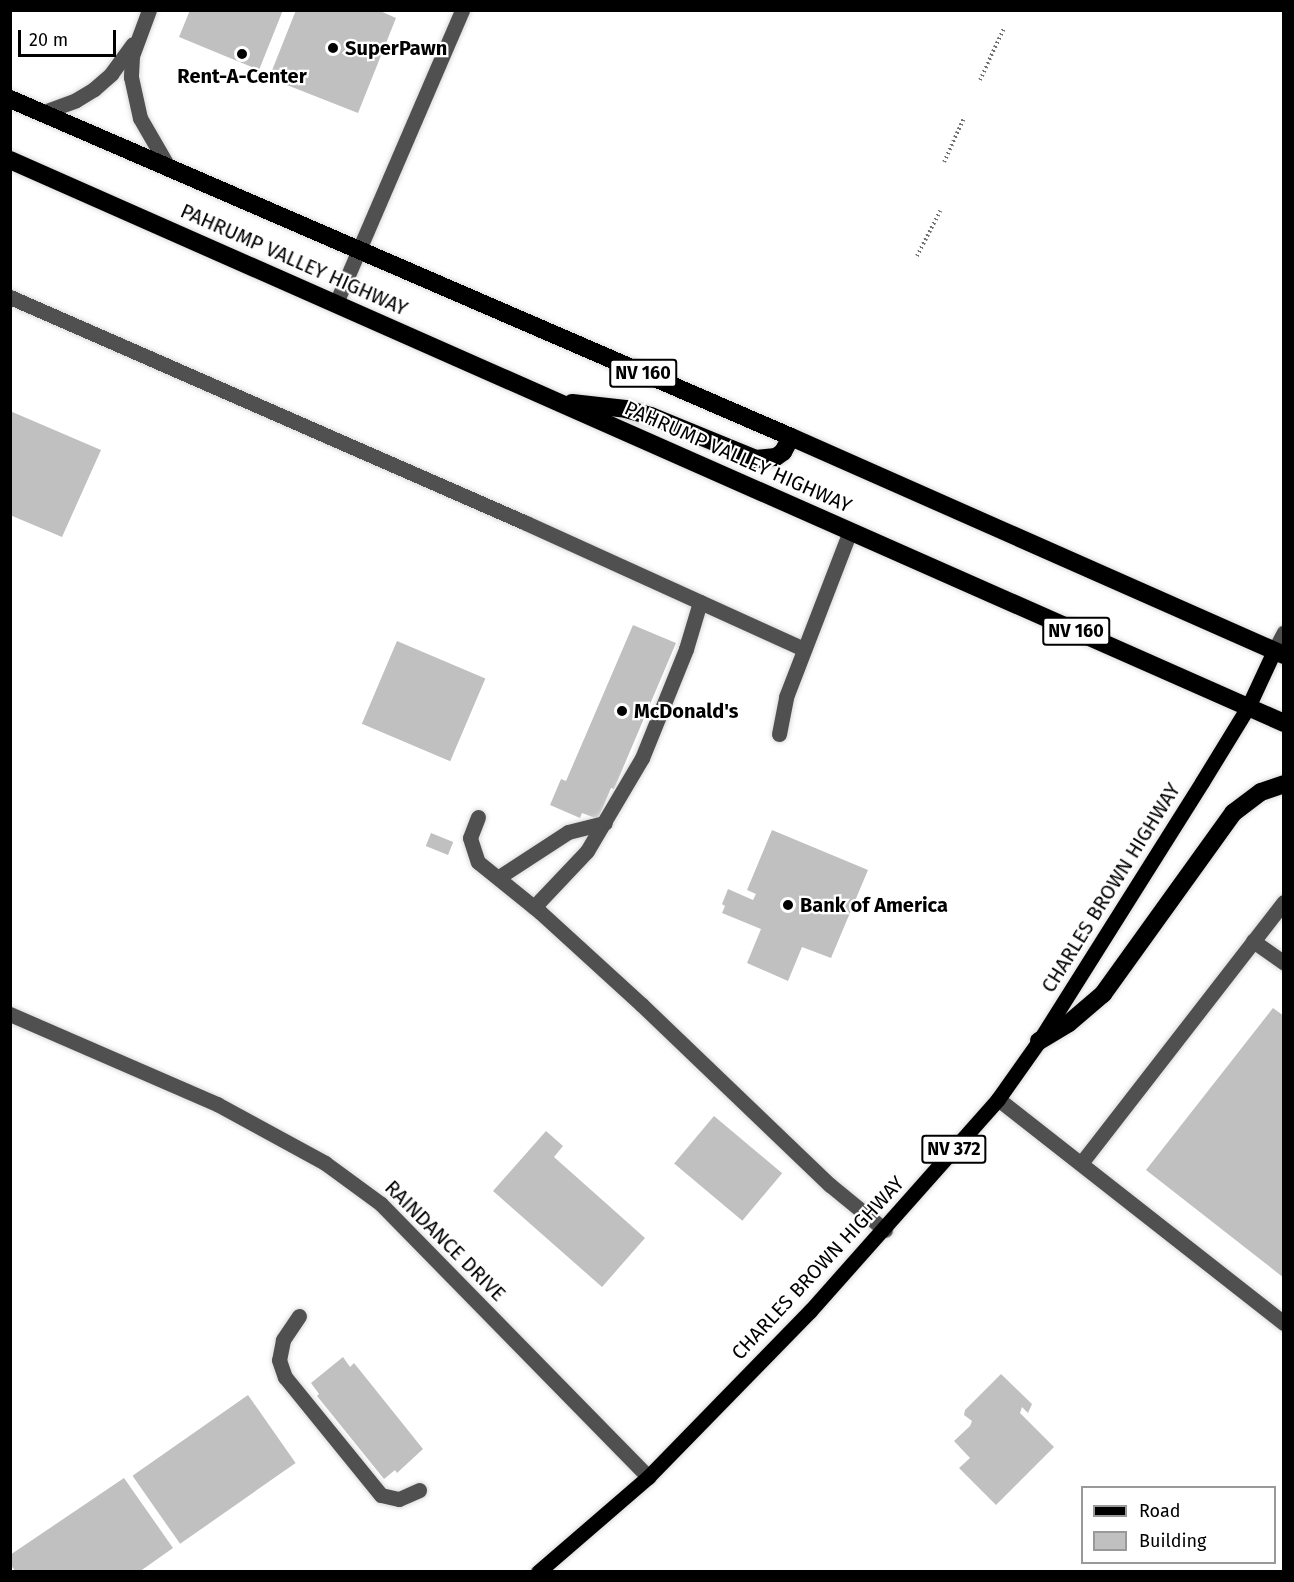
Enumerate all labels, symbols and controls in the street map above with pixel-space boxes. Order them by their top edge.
scale bar [21,18,118,56]
text: 20 m [29,29,68,51]
place label: SuperPawn [345,36,447,60]
marker: SuperPawn [326,41,340,55]
marker: Rent-A-Center [235,47,249,61]
place label: Rent-A-Center [177,64,307,88]
street label: PAHRUMP VALLEY HIGHWAY [177,199,411,321]
road number: NV 160 [608,358,678,388]
street label: PAHRUMP VALLEY HIGHWAY [621,396,855,518]
road number: NV 160 [1042,616,1110,646]
place label: McDonald's [634,699,738,723]
marker: McDonald's [615,704,629,718]
street label: CHARLES BROWN HIGHWAY [1037,779,1185,997]
place label: Bank of America [800,893,948,917]
marker: Bank of America [781,898,795,912]
road number: NV 372 [921,1134,987,1164]
street label: CHARLES BROWN HIGHWAY [727,1171,909,1365]
street label: RAINDANCE DRIVE [380,1176,510,1306]
legend [1081,1486,1276,1564]
text: Road [1139,1500,1181,1522]
text: Building [1139,1530,1206,1552]

